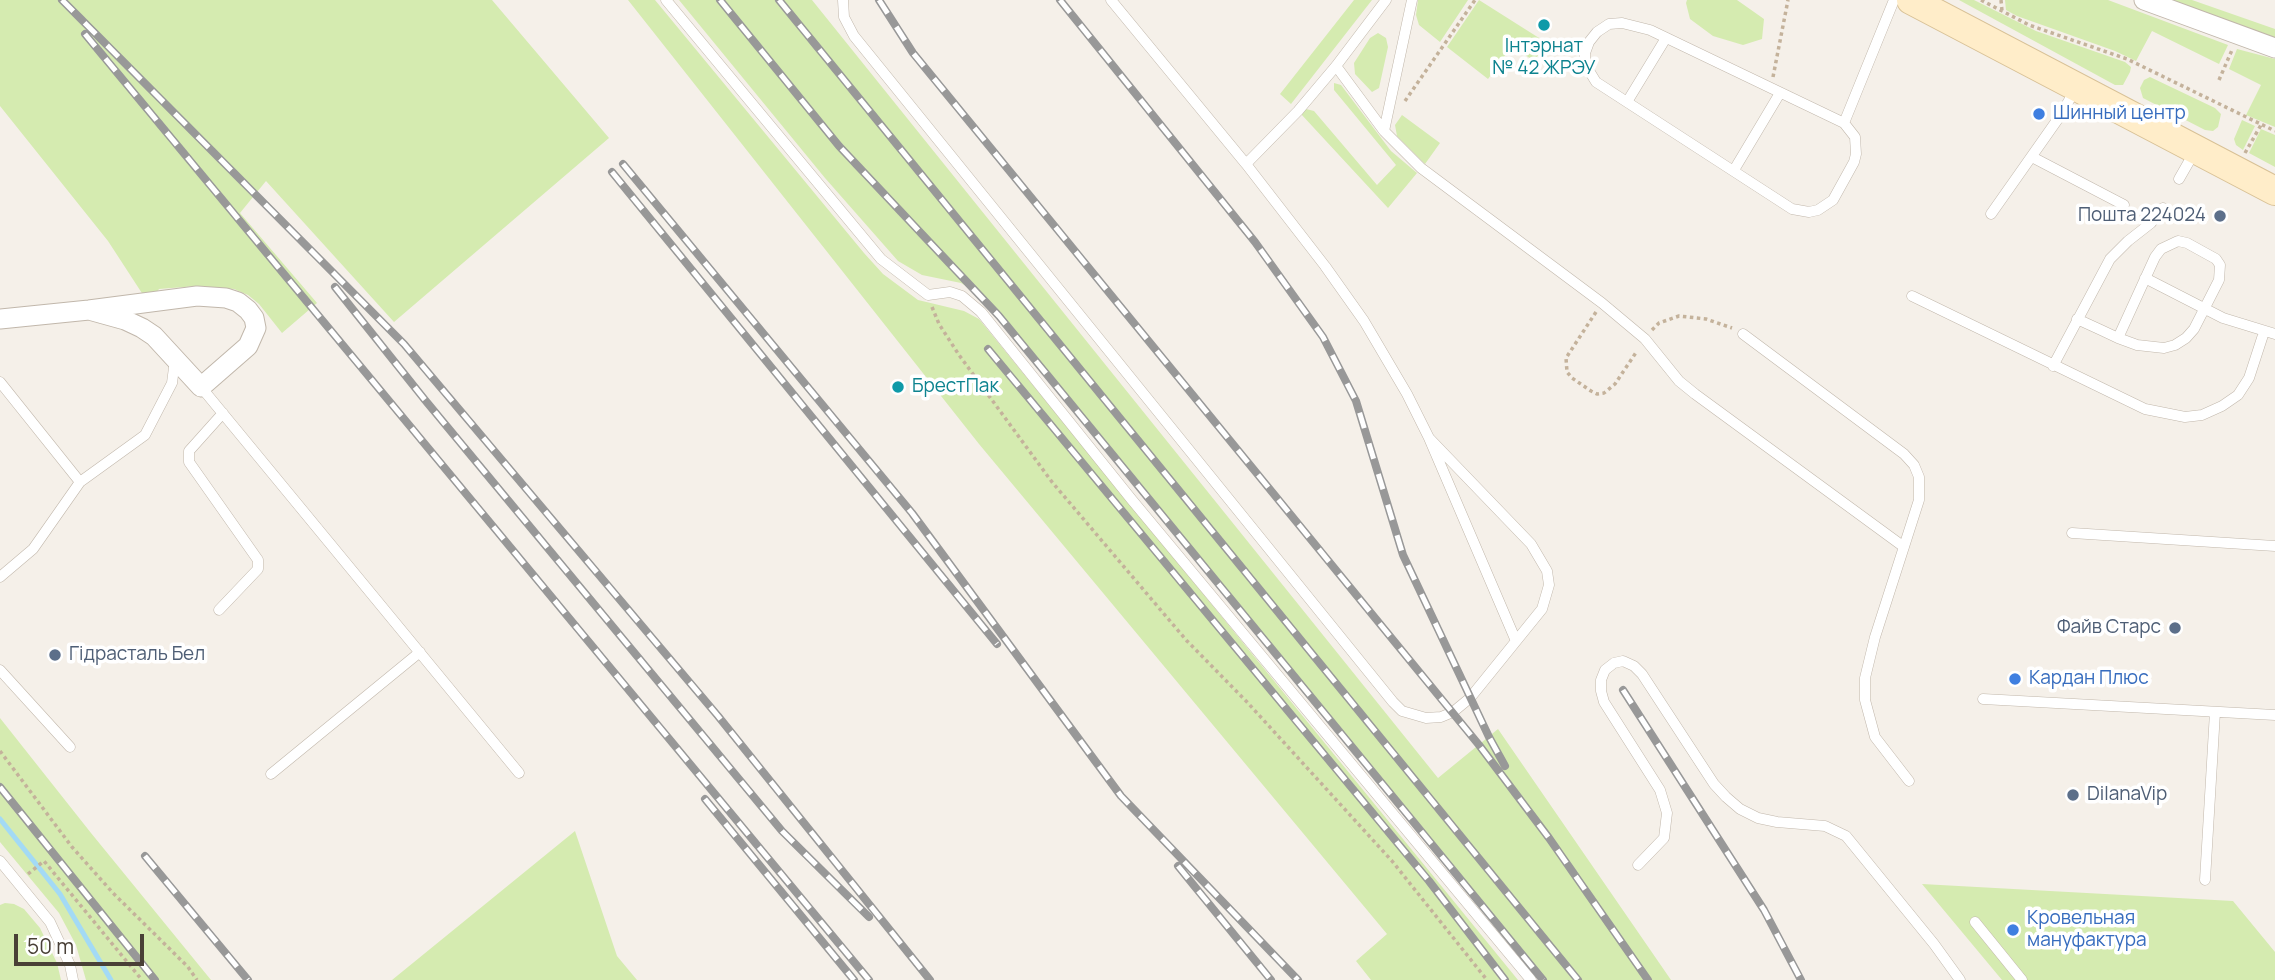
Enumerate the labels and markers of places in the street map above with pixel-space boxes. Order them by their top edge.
marker: Інтэрнат № 42 ЖРЭУ [1536,17,1552,33]
place label: Інтэрнат № 42 ЖРЭУ [1492,36,1596,80]
place label: Шинный центр [2053,103,2186,125]
marker: Шинный центр [2031,106,2047,122]
place label: Пошта 224024 [2078,205,2206,227]
marker: Пошта 224024 [2212,208,2228,224]
place label: БрестПак [912,376,999,398]
marker: БрестПак [890,379,906,395]
place label: Файв Старс [2057,617,2161,639]
marker: Файв Старс [2167,620,2183,636]
place label: Гідрасталь Бел [69,644,205,666]
marker: Гідрасталь Бел [47,647,63,663]
place label: Кардан Плюс [2029,668,2149,690]
marker: Кардан Плюс [2007,671,2023,687]
place label: DilanaVip [2087,784,2167,806]
marker: DilanaVip [2065,787,2081,803]
place label: Кровельная мануфактура [2027,908,2147,952]
marker: Кровельная мануфактура [2005,922,2021,938]

